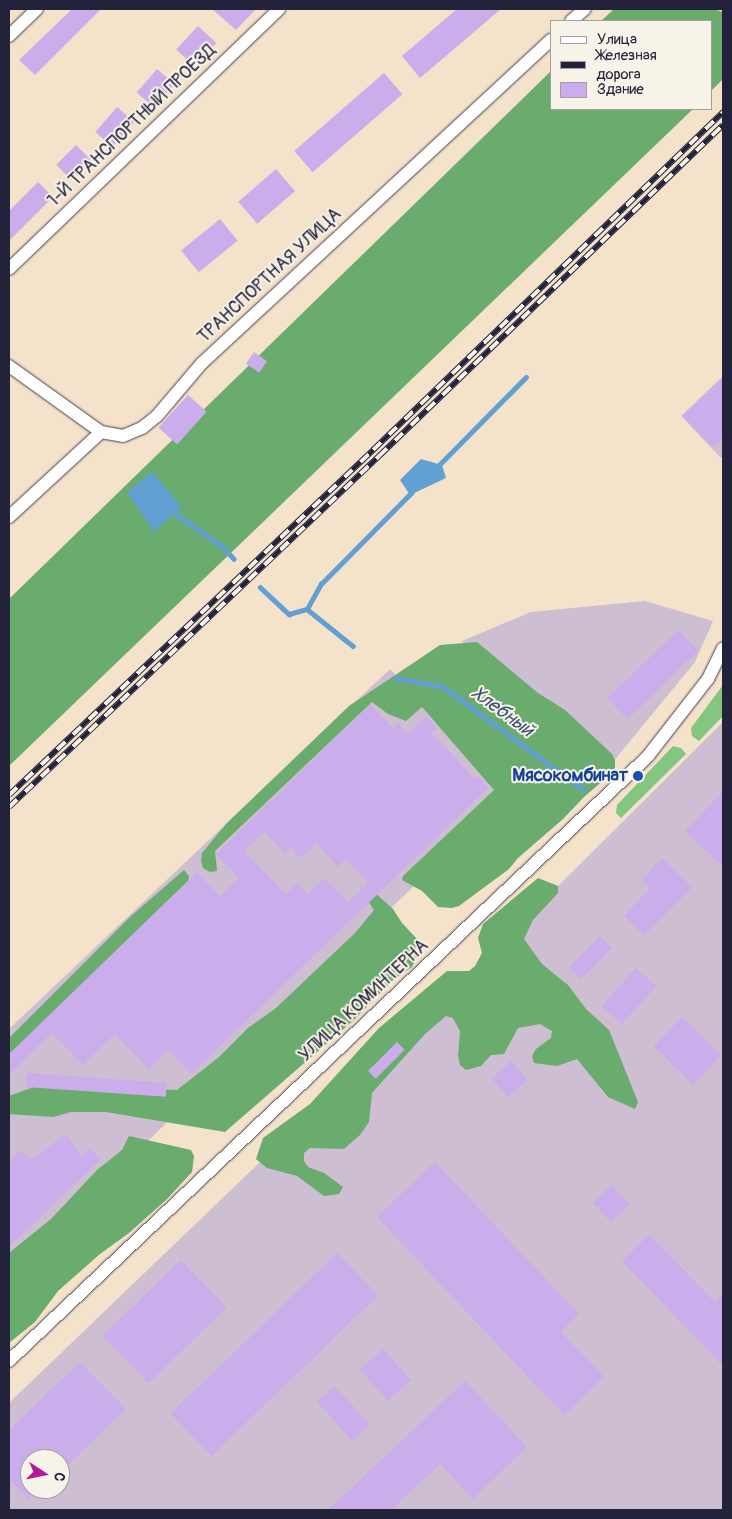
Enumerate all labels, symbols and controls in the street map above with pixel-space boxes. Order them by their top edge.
legend [550,20,712,110]
text: Улица [597,30,637,49]
street label: 1-Й ТРАНСПОРТНЫЙ ПРОЕЗД [44,40,220,212]
text: Железная дорога [596,46,657,84]
text: Здание [597,80,644,99]
street label: ТРАНСПОРТНАЯ УЛИЦА [194,204,346,348]
water label: Хлебный [466,682,538,742]
place label: Мясокомбинат [512,765,628,787]
marker: Мясокомбинат [632,770,644,782]
street label: УЛИЦА КОМИНТЕРНА [295,935,433,1067]
north arrow [20,1449,70,1499]
text: С [50,1471,68,1483]

